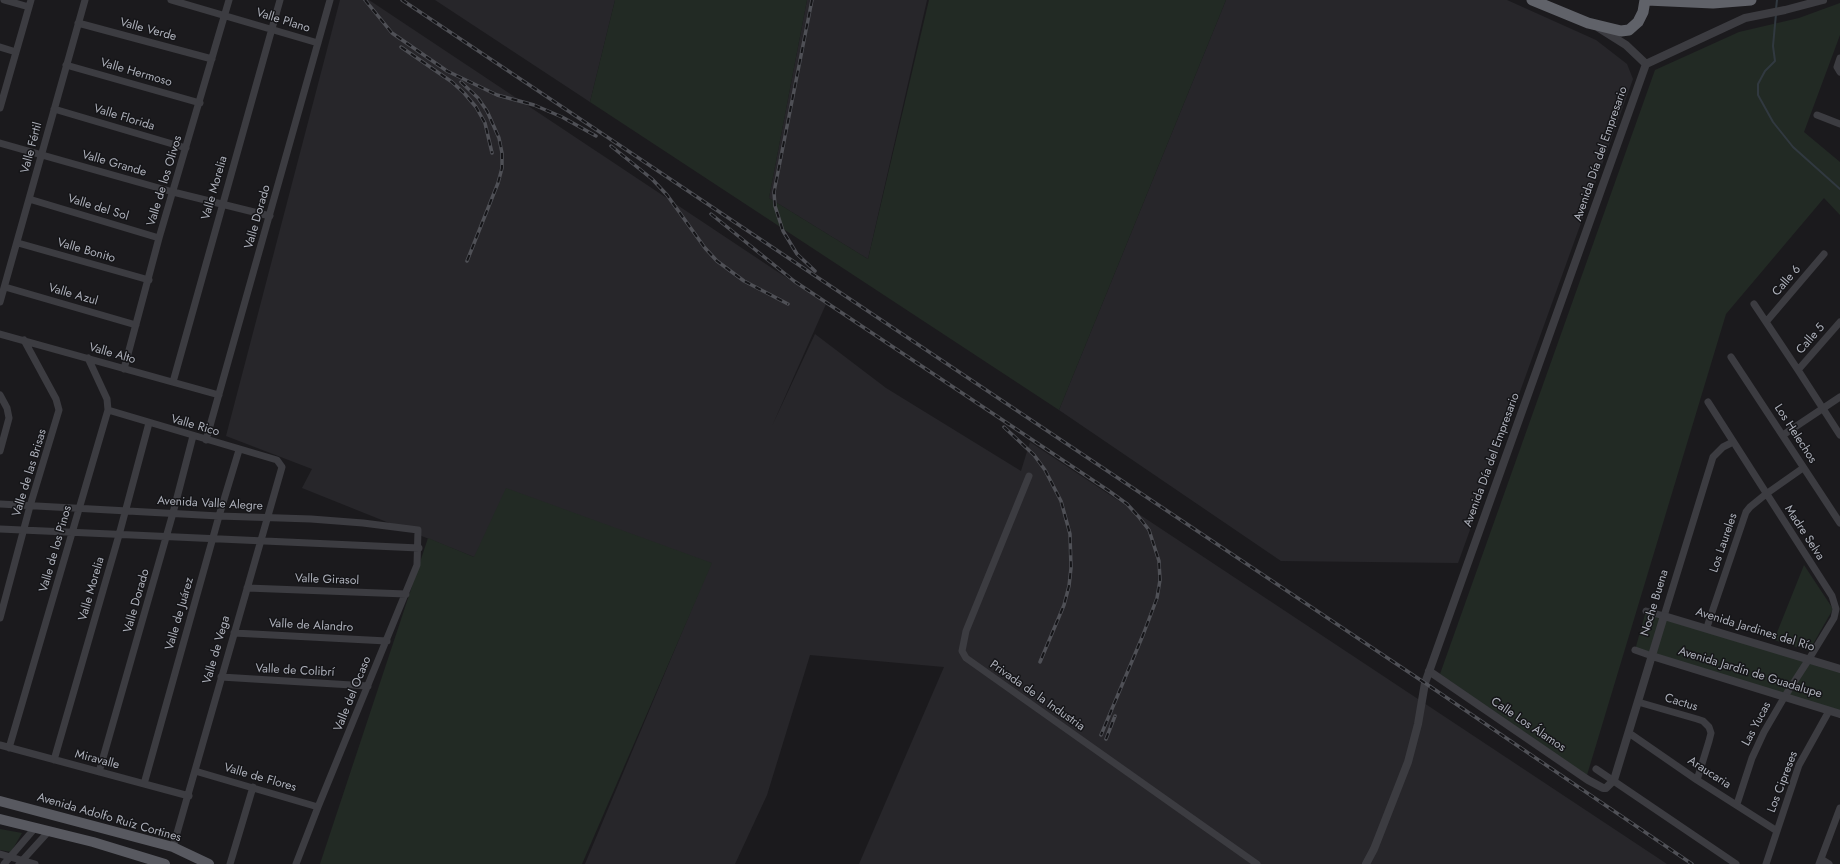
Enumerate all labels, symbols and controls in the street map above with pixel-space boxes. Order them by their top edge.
street label: Valle Plano [254,6,312,36]
street label: Valle Verde [118,16,178,44]
street label: Valle Hermoso [98,56,174,90]
street label: Avenida Día del Empresario [1571,85,1631,223]
street label: Valle Florida [92,102,156,134]
street label: Valle Fértil [18,121,46,175]
street label: Valle de los Olivos [144,134,186,228]
street label: Valle Grande [80,148,148,180]
street label: Valle Morelia [199,154,231,222]
street label: Valle Dorado [242,183,274,251]
street label: Valle del Sol [66,192,130,224]
street label: Valle Bonito [55,236,117,266]
street label: Calle 6 [1770,263,1804,299]
street label: Valle Azul [47,281,99,309]
street label: Calle 5 [1794,321,1828,357]
street label: Valle Alto [87,340,137,368]
street label: Avenida Día del Empresario [1461,391,1523,529]
street label: Los Helechos [1771,402,1819,466]
street label: Valle Rico [169,412,221,440]
street label: Valle de las Brisas [10,427,50,519]
street label: Avenida Valle Alegre [157,494,263,514]
street label: Madre Selva [1781,503,1827,563]
street label: Valle de los Pinos [37,504,75,594]
street label: Los Laureles [1707,511,1741,575]
street label: Valle Morelia [76,555,108,623]
street label: Valle Dorado [121,567,153,635]
street label: Noche Buena [1638,568,1672,638]
street label: Valle Girasol [295,572,359,588]
street label: Valle de Juárez [163,576,197,652]
street label: Avenida Jardines del Río [1694,605,1816,655]
street label: Valle de Vega [200,614,234,686]
street label: Valle de Alandro [268,617,354,635]
street label: Avenida Jardín de Guadalupe [1676,644,1824,702]
street label: Valle del Ocaso [331,654,375,734]
street label: Privada de la Industria [987,658,1087,734]
street label: Valle de Colibrí [255,662,335,680]
street label: Cactus [1663,691,1699,715]
street label: Calle Los Álamos [1488,695,1568,755]
street label: Las Yucas [1739,699,1775,749]
street label: Miravalle [73,747,121,773]
street label: Los Cipreses [1765,749,1801,815]
street label: Araucaria [1685,754,1733,792]
street label: Valle de Flores [222,761,298,795]
street label: Avenida Adolfo Ruíz Cortines [35,790,183,846]

